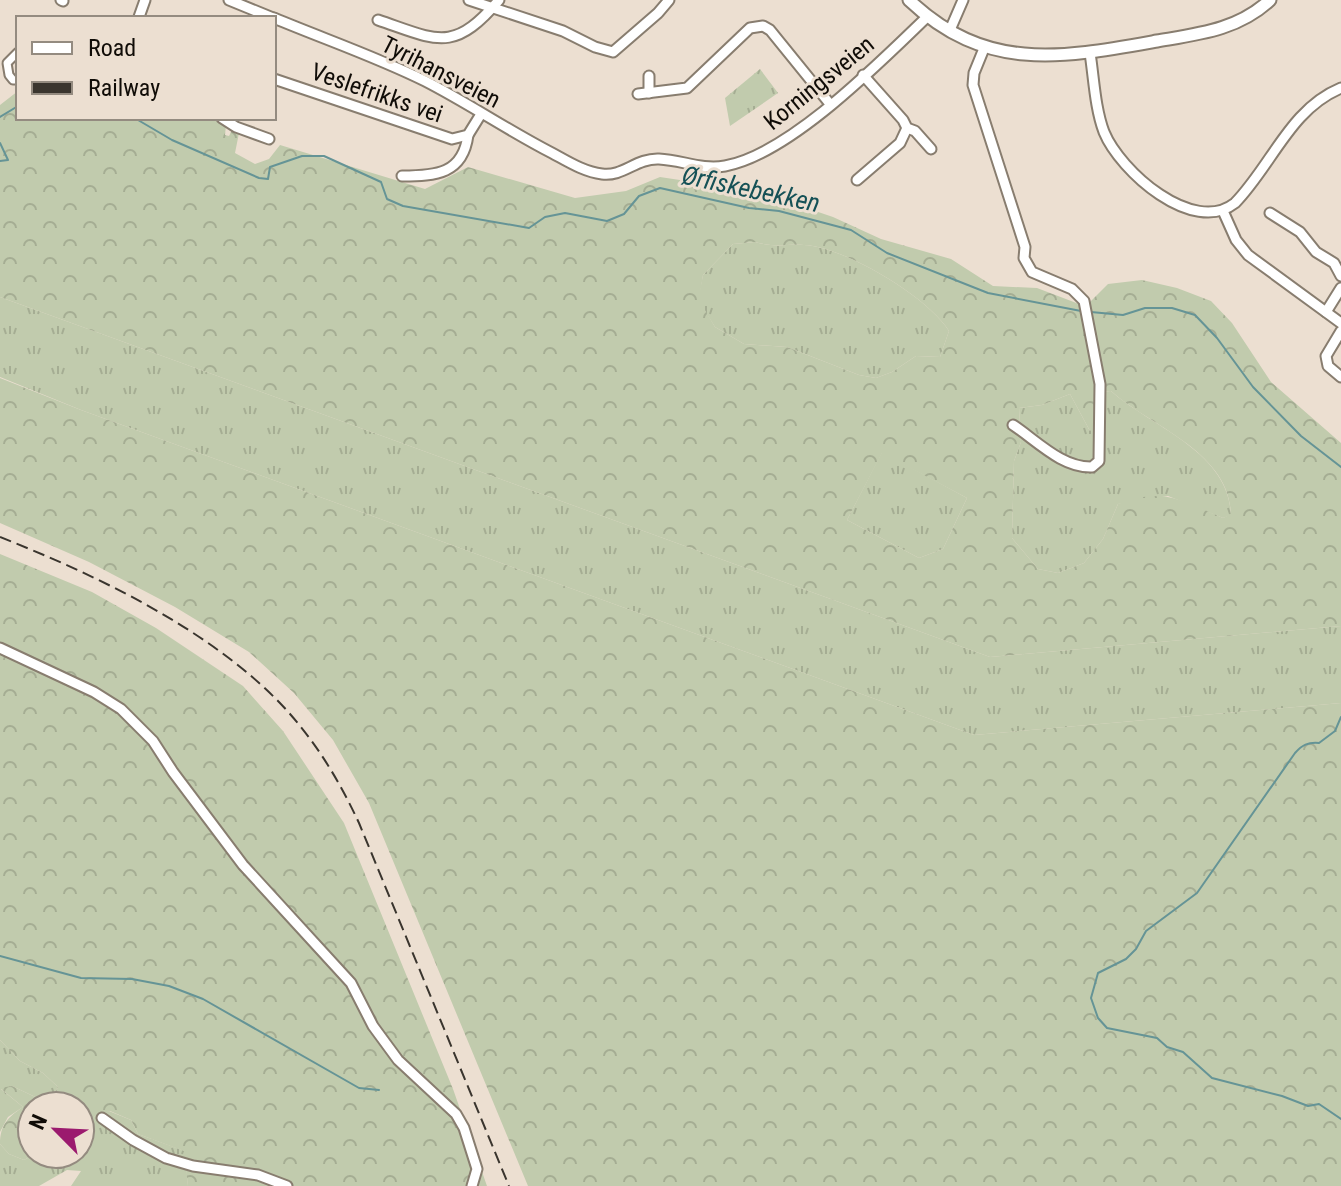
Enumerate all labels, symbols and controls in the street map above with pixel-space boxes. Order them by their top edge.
legend [16,16,276,120]
street label: Tyrihansveien [377,30,505,114]
street label: Korningsveien [758,30,880,136]
text: Road [88,34,136,62]
street label: Veslefrikks vei [308,57,446,129]
text: Railway [88,74,160,102]
water label: Ørfiskebekken [679,160,823,218]
north arrow [16,1090,96,1170]
text: N [24,1111,52,1133]

